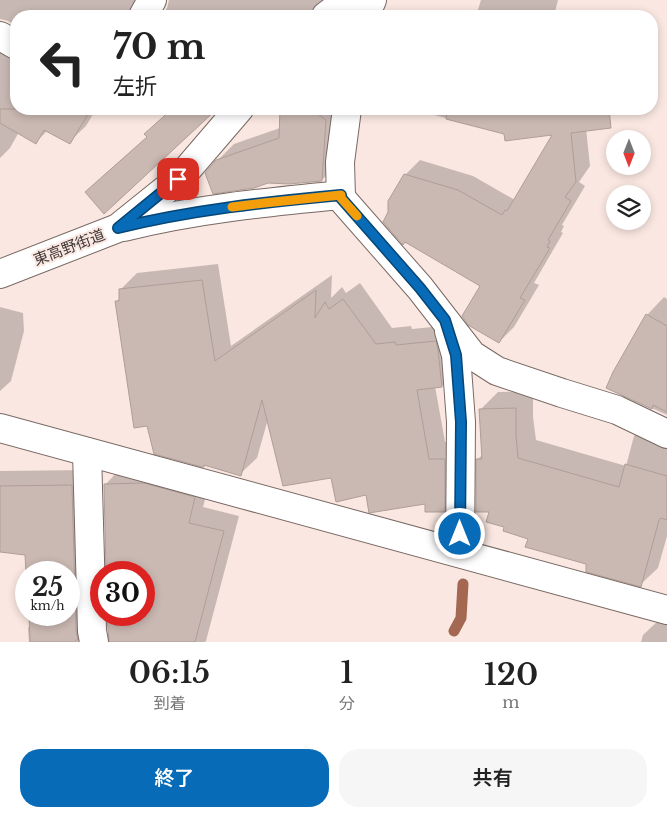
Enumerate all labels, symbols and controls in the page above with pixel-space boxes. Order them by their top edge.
text: 70 m [113,25,206,68]
icon: left [30,30,95,95]
text: 左折 [113,73,157,100]
north arrow [606,130,651,175]
map controls [606,130,651,230]
pin [157,158,199,200]
icon: arrive [164,165,192,193]
button: layers [606,185,651,230]
street label: 東高野街道 [31,225,107,269]
position arrow [433,507,485,559]
speed limit sign: 30 [90,561,155,626]
text: 25 [32,572,63,603]
text: km/h [30,598,65,613]
text: 06:15 [129,654,210,691]
text: 1 [340,654,353,691]
text: 120 [484,656,538,693]
text: m [502,692,520,712]
text: 到着 [153,693,185,713]
text: 分 [339,693,355,713]
button: 終了 [20,749,329,807]
button: 共有 [339,749,647,807]

